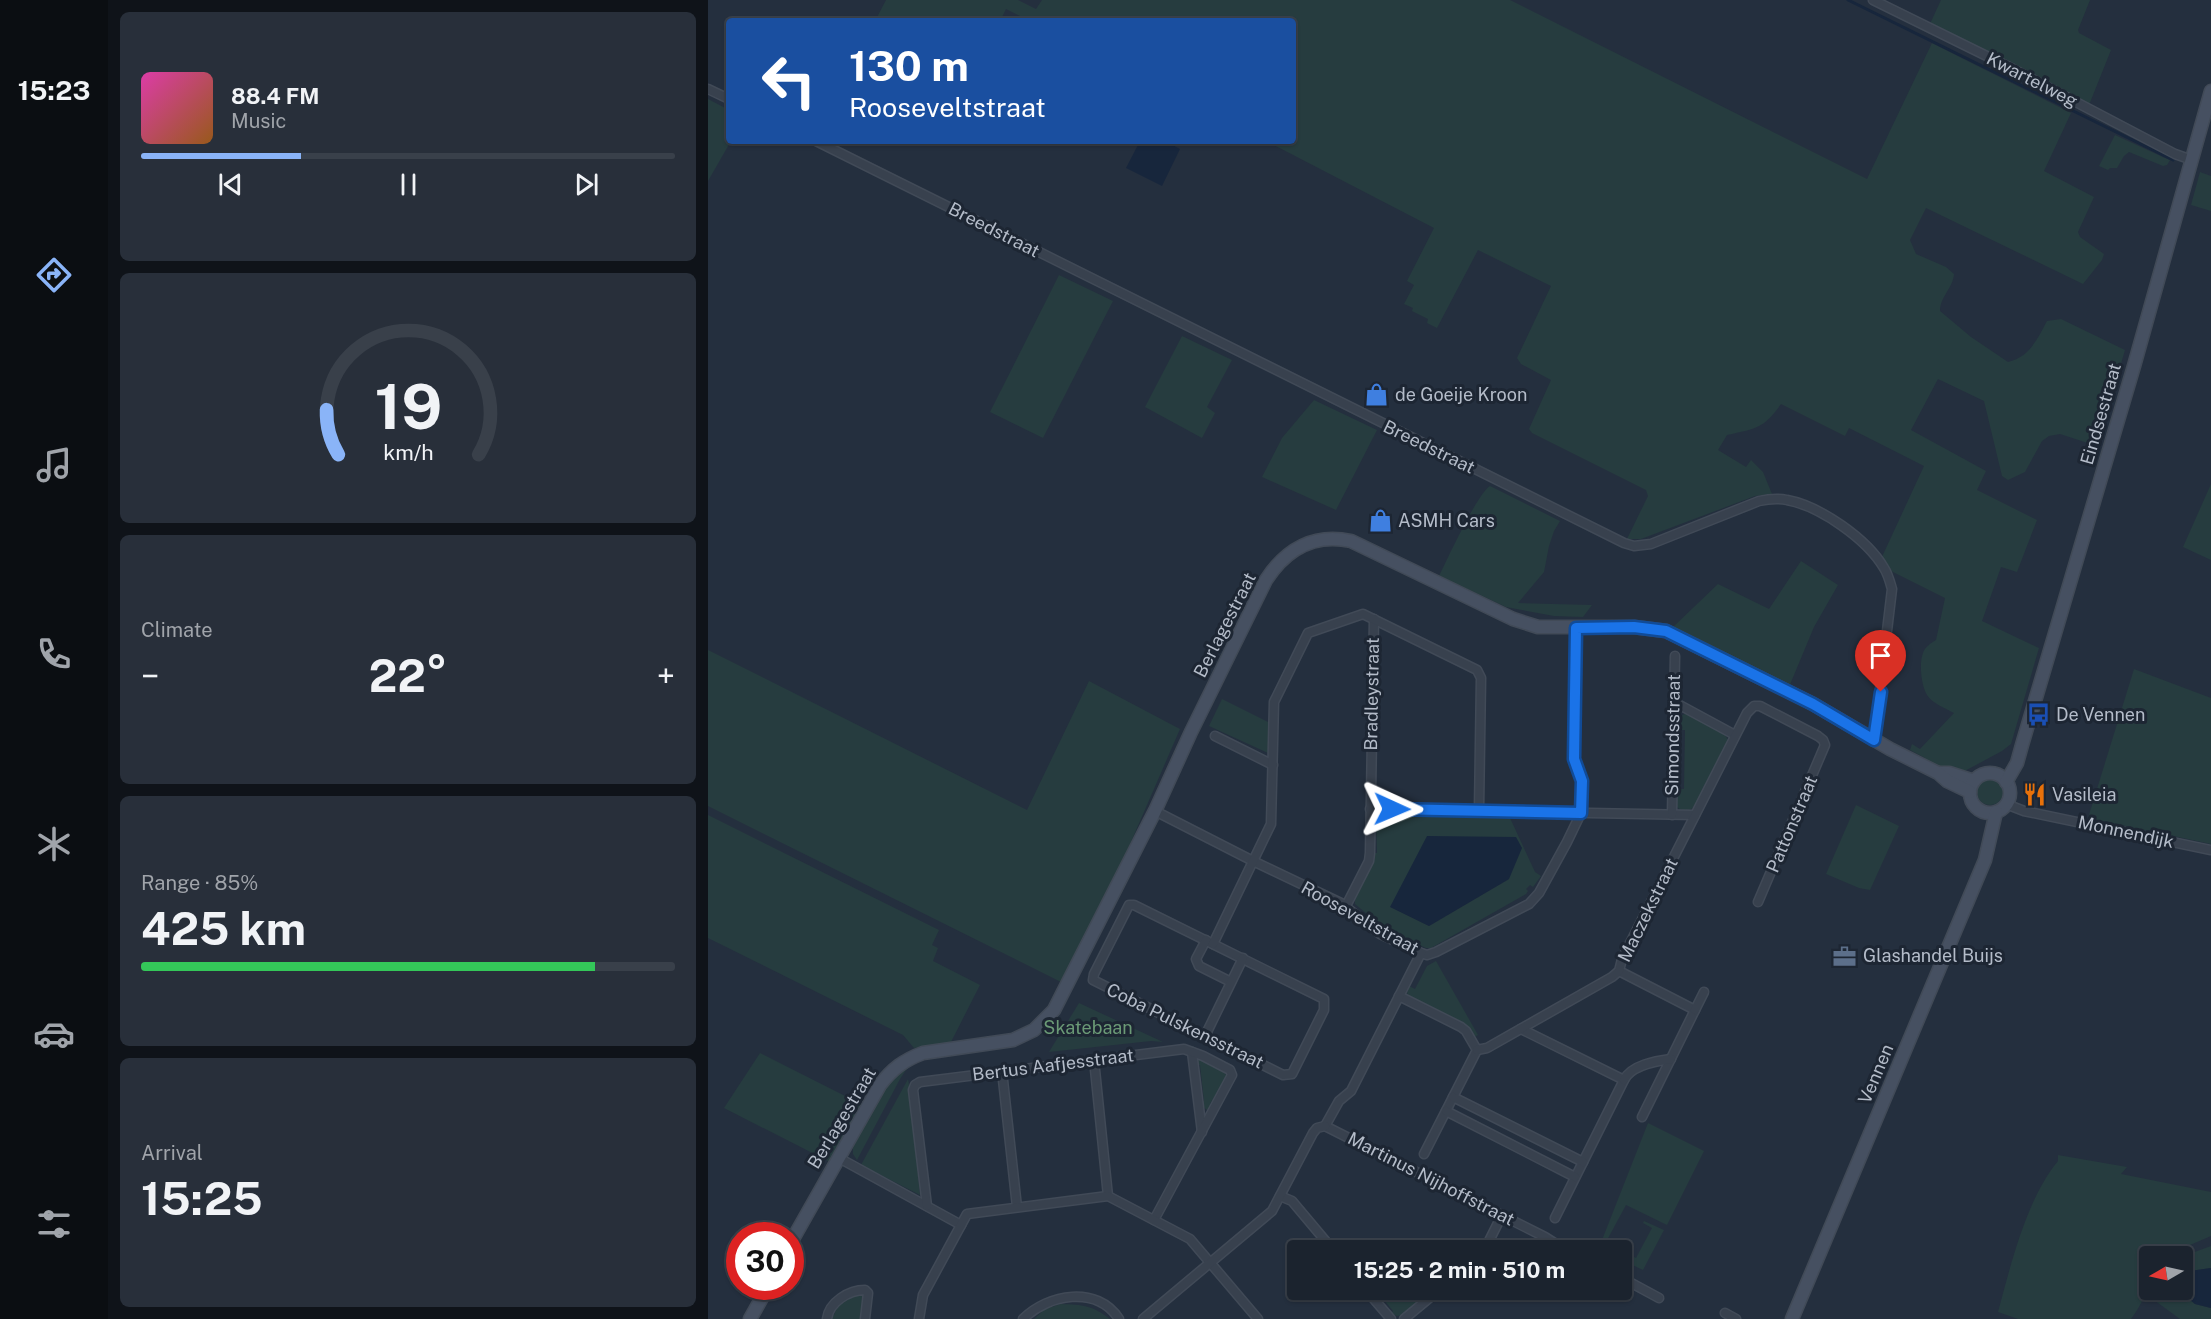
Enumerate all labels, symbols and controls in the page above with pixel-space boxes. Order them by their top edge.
text: 130 m [849,41,969,90]
icon: left [750,42,828,120]
street label: Kwartelweg [1983,48,2081,111]
text: 15:23 [18,74,90,106]
text: 88.4 FM [231,83,319,109]
text: Rooseveltstraat [849,91,1046,123]
text: Music [231,109,286,133]
icon: previous [214,168,247,201]
icon: pause [392,168,425,201]
icon: next [570,168,603,201]
street label: Breedstraat [945,198,1043,261]
icon: directions [33,254,75,296]
street label: Eindsestraat [2076,361,2125,467]
text: 19 [374,370,442,443]
shop icon: de Goeije Kroon [1364,382,1390,408]
place label: de Goeije Kroon [1395,384,1527,405]
street label: Breedstraat [1380,415,1478,478]
text: km/h [383,441,433,466]
icon: music [33,444,75,486]
shop icon: ASMH Cars [1367,508,1393,534]
place label: ASMH Cars [1398,510,1495,531]
street label: Berlagestraat [1189,569,1260,681]
text: Climate [141,618,213,642]
pin [1855,630,1906,692]
icon: phone [33,633,75,675]
street label: Bradleystraat [1360,637,1383,751]
icon: arrive [1864,639,1897,672]
text: 22° [369,649,447,702]
text: − [141,657,159,695]
text: + [657,657,675,695]
street label: Simondsstraat [1661,674,1684,796]
bus stop icon: De Vennen [2025,702,2051,728]
place label: De Vennen [2056,704,2145,725]
street label: Pattonstraat [1762,772,1821,875]
position arrow [1360,777,1424,841]
restaurant icon: Vasileia [2021,782,2047,808]
place label: Vasileia [2052,784,2116,805]
street label: Monnendijk [2076,811,2176,852]
icon: climate [33,823,75,865]
street label: Maczekstraat [1613,854,1682,965]
text: Range · 85% [141,871,258,895]
street label: Rooseveltstraat [1298,877,1423,959]
text: 425 km [141,902,306,955]
office icon: Glashandel Buijs [1832,943,1858,969]
place label: Glashandel Buijs [1863,945,2003,966]
street label: Coba Pulskensstraat [1103,978,1267,1073]
icon: car [33,1013,75,1055]
park label: Skatebaan [1043,1017,1133,1038]
street label: Vennen [1854,1041,1897,1107]
street label: Bertus Aafjesstraat [971,1044,1135,1085]
street label: Berlagestraat [803,1063,880,1172]
street label: Martinus Nijhoffstraat [1344,1127,1518,1230]
text: Arrival [141,1141,203,1165]
text: 15:25 [141,1172,263,1225]
icon: filters [33,1203,75,1245]
speed limit sign: 30 [726,1222,804,1300]
north arrow [2139,1246,2193,1300]
map controls [2139,1246,2193,1300]
text: 15:25 · 2 min · 510 m [1354,1257,1565,1283]

